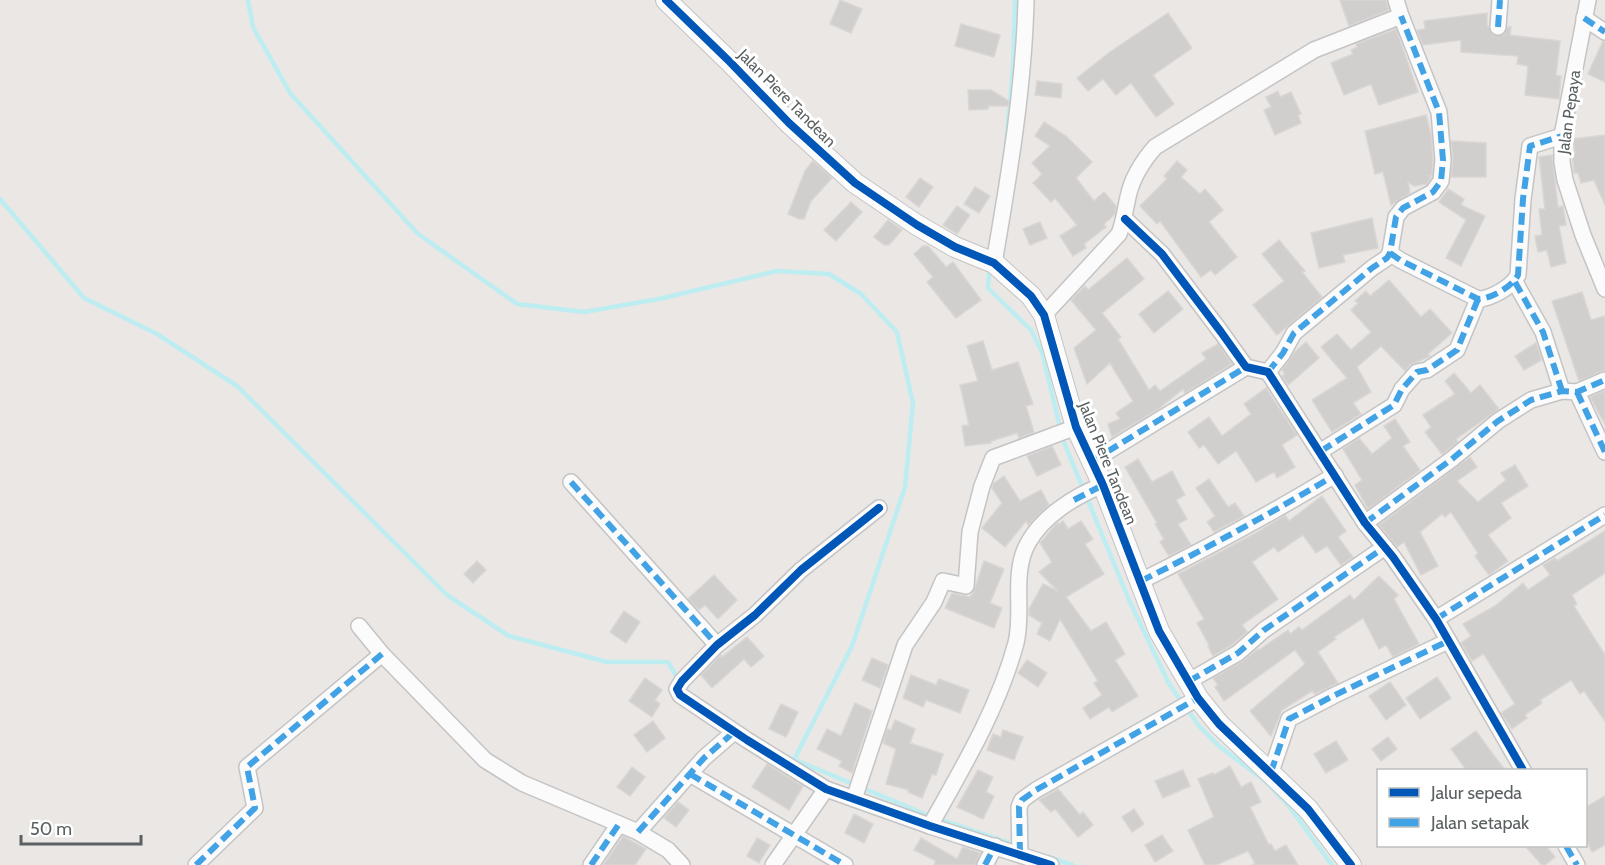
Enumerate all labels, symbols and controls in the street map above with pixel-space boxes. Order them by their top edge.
street label: Jalan Piere Tandean [733,44,840,151]
street label: Jalan Pepaya [1554,68,1584,156]
street label: Jalan Piere Tandean [1074,398,1141,527]
legend [1377,769,1587,847]
text: Jalur sepeda [1430,782,1522,804]
scale bar [21,808,141,846]
text: Jalan setapak [1430,812,1530,834]
text: 50 m [30,818,72,840]

